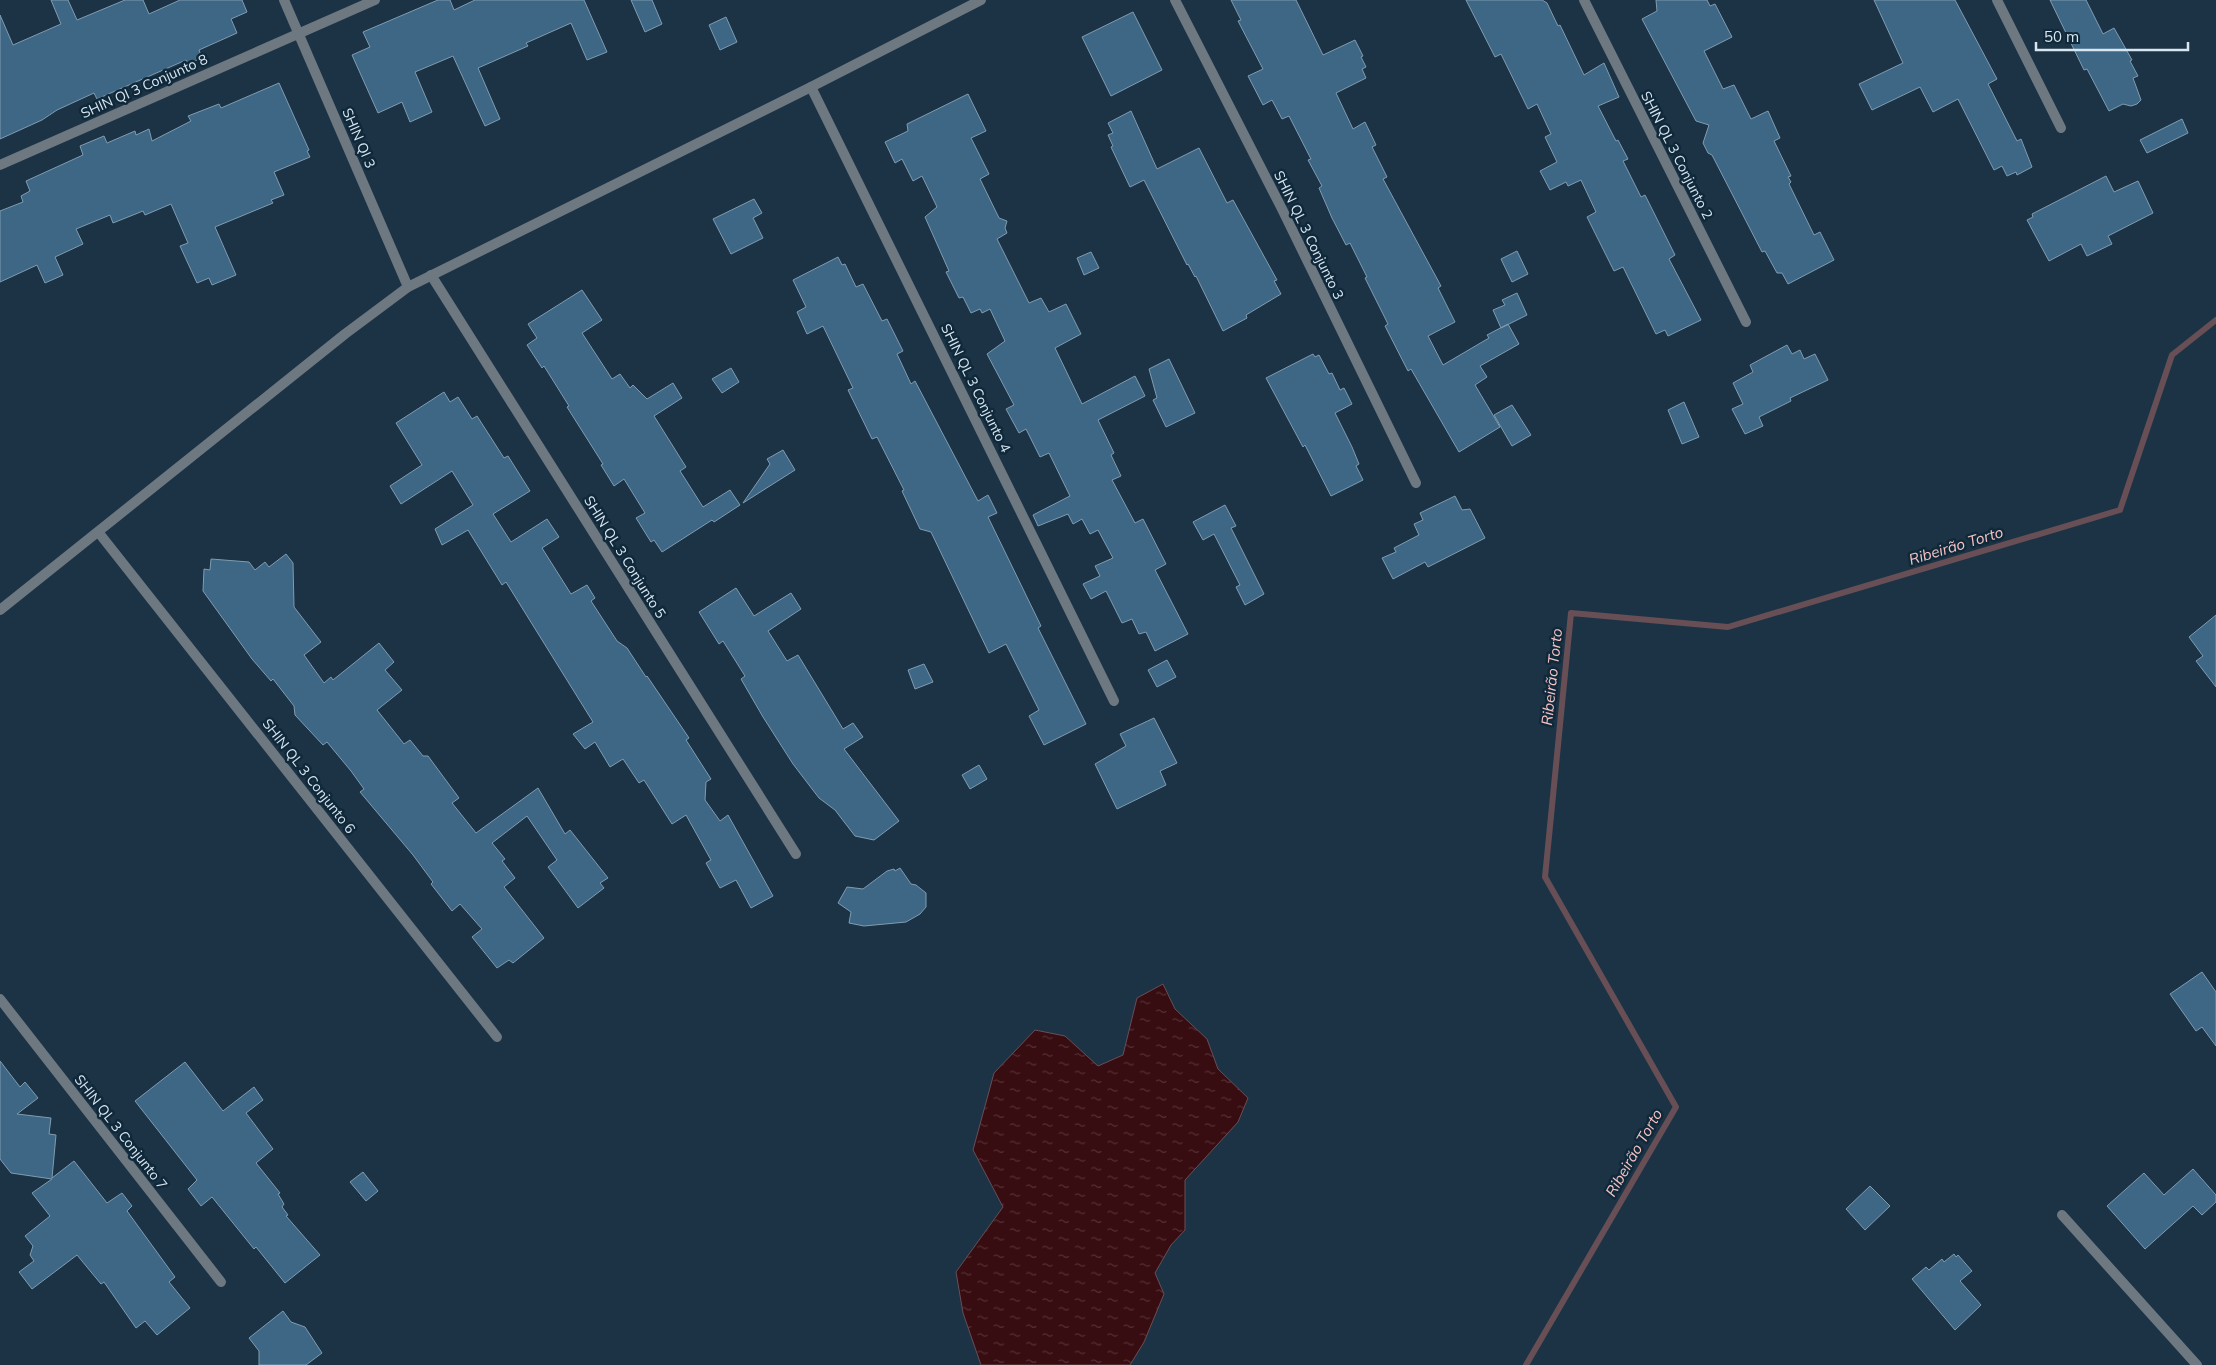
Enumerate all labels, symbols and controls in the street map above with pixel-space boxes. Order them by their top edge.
scale bar [2036,20,2188,52]
text: 50 m [2044,27,2079,46]
street label: SHIN QI 3 Conjunto 8 [78,50,210,122]
street label: SHIN QL 3 Conjunto 2 [1637,88,1717,222]
street label: SHIN QI 3 [338,105,380,171]
street label: SHIN QL 3 Conjunto 3 [1270,168,1348,302]
street label: SHIN QL 3 Conjunto 4 [937,321,1015,456]
street label: SHIN QL 3 Conjunto 5 [580,492,670,622]
water label: Ribeirão Torto [1906,522,2006,569]
water label: Ribeirão Torto [1537,627,1566,727]
street label: SHIN QL 3 Conjunto 6 [258,715,360,837]
street label: SHIN QL 3 Conjunto 7 [70,1071,172,1193]
water label: Ribeirão Torto [1601,1105,1666,1200]

